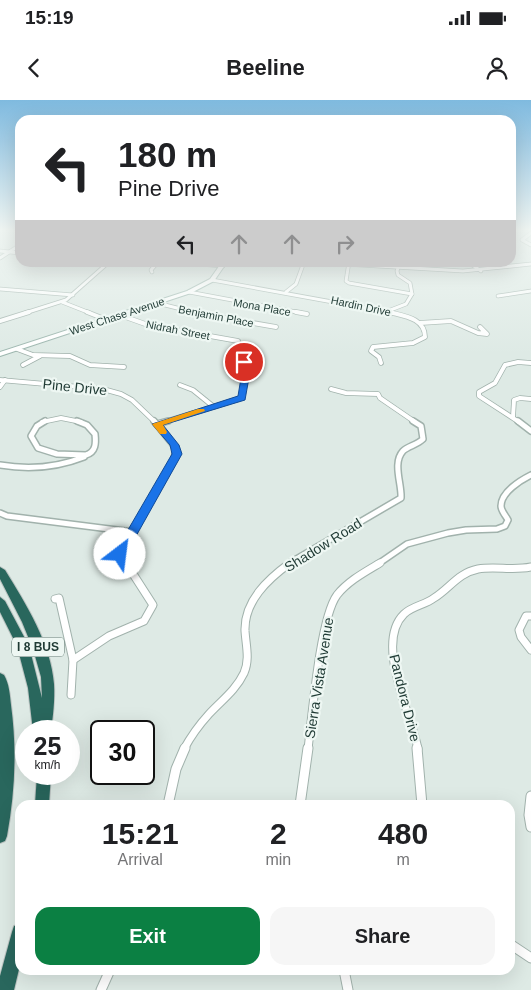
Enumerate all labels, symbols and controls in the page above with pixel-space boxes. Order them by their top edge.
text: 15:19 [25,7,74,28]
icon: back [20,54,48,82]
icon: person [483,54,511,82]
text: Beeline [226,55,305,80]
icon: left [35,135,100,200]
text: 180 m [118,135,217,174]
text: Pine Drive [118,176,219,201]
icon: left [172,230,200,258]
icon: ahead [225,230,253,258]
icon: ahead [278,230,306,258]
icon: right [331,230,359,258]
street label: Hardin Drive [330,294,392,318]
street label: West Chase Avenue [68,295,166,337]
street label: Mona Place [232,296,292,318]
street label: Benjamin Place [177,303,255,329]
street label: Nidrah Street [145,318,211,342]
pin [223,341,265,383]
icon: arrive [230,348,258,376]
street label: Pine Drive [42,376,108,398]
street label: Shadow Road [281,515,365,575]
position arrow [93,527,145,579]
street label: Sierra Vista Avenue [302,616,337,740]
road number: I 8 BUS [12,638,64,656]
street label: Pandora Drive [386,653,424,744]
speed limit sign: 30 [90,720,155,785]
text: 25 [34,732,61,760]
text: km/h [34,758,61,772]
text: 15:21 [102,817,179,850]
text: 2 [270,817,287,850]
text: 480 [378,817,428,850]
text: Arrival [118,851,163,868]
text: min [265,851,291,868]
text: m [396,851,410,868]
button: Exit [35,907,260,965]
button: Share [270,907,495,965]

